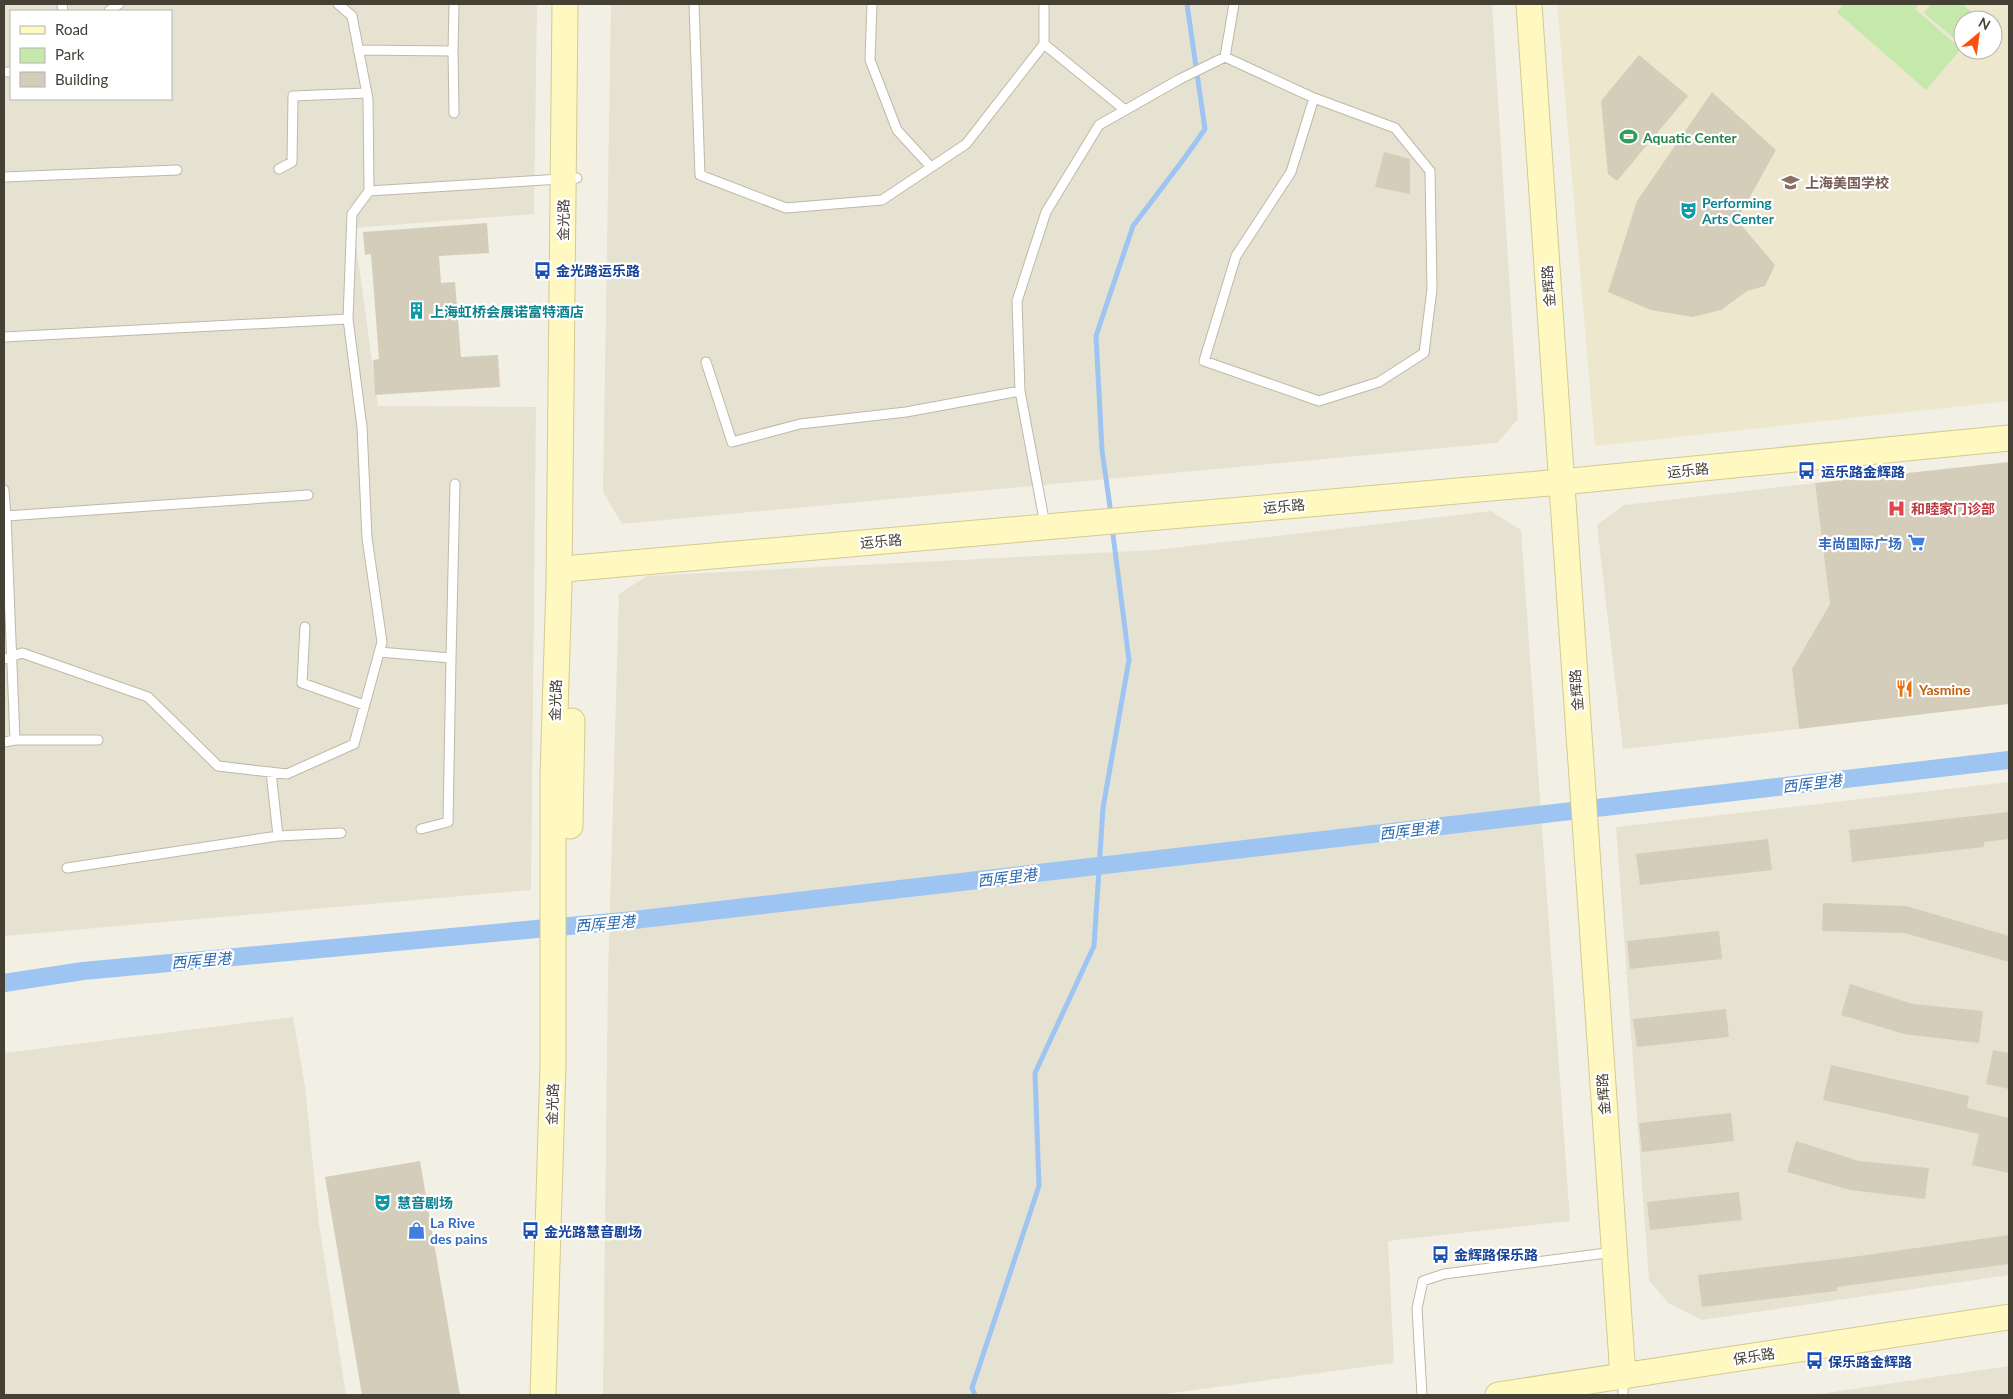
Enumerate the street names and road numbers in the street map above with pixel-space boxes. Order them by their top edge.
street label: 金光路 [554,199,572,241]
street label: 金辉路 [1538,264,1558,308]
street label: 运乐路 [1666,459,1710,481]
street label: 运乐路 [1262,496,1306,516]
street label: 运乐路 [859,531,903,551]
street label: 金辉路 [1566,668,1586,712]
street label: 金光路 [546,679,564,721]
street label: 金辉路 [1593,1072,1613,1116]
street label: 金光路 [543,1083,561,1125]
street label: 保乐路 [1732,1344,1776,1368]

